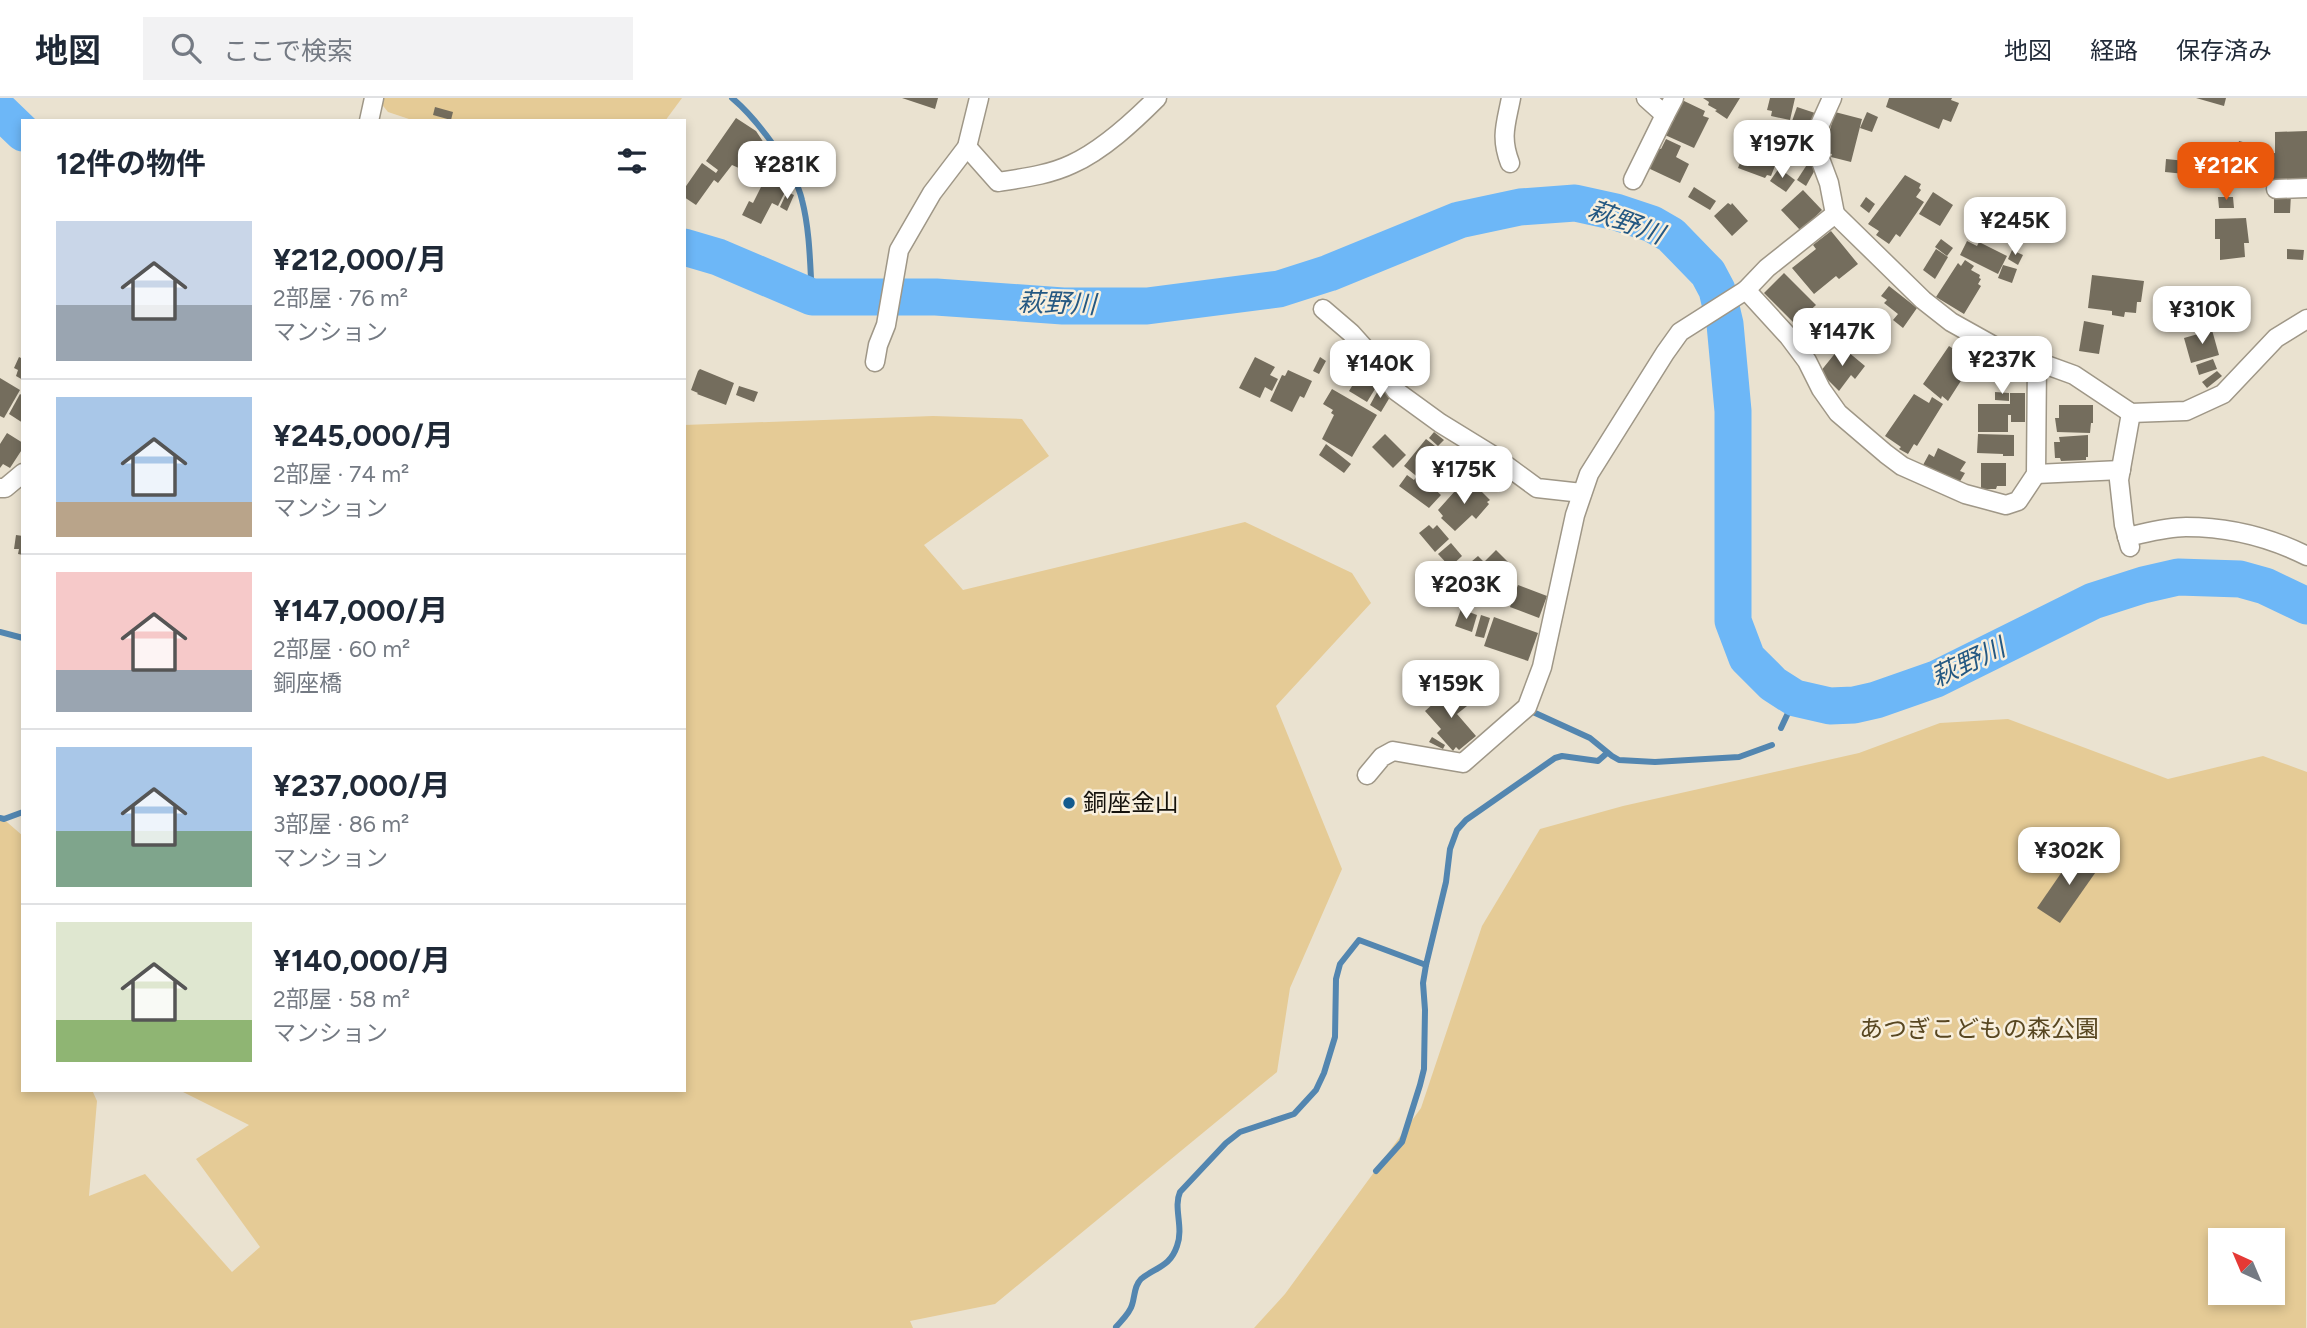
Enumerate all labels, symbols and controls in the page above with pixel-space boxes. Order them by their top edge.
search box [143,17,633,80]
icon: search [167,29,205,67]
text: 地図 [35,31,101,70]
text: ここで検索 [223,35,353,67]
text: 地図 [2004,36,2052,65]
text: 経路 [2090,36,2138,65]
text: 保存済み [2176,36,2272,65]
pin: ¥197K [1733,120,1831,180]
text: ¥197K [1750,129,1814,157]
pin: ¥281K [738,141,836,201]
icon: filters [613,142,651,180]
pin: ¥212K [2177,142,2275,202]
text: 12件の物件 [56,145,206,182]
text: ¥281K [754,150,820,178]
text: ¥212K [2193,151,2259,179]
water label: 萩野川 [1584,194,1671,251]
pin: ¥245K [1966,198,2064,257]
text: ¥245K [1980,206,2050,234]
text: ¥212,000/月 [273,241,447,278]
icon: home [112,249,196,333]
text: 2部屋 · 76 m² [273,284,408,312]
water label: 萩野川 [1017,286,1100,320]
pin: ¥310K [2153,286,2251,346]
text: ¥310K [2169,295,2235,323]
pin: ¥147K [1793,308,1891,368]
text: ¥147K [1809,317,1875,345]
text: マンション [273,318,388,346]
pin: ¥237K [1953,336,2051,396]
pin: ¥140K [1331,341,1429,400]
text: ¥237K [1968,345,2036,373]
text: ¥140K [1346,349,1414,377]
text: ¥245,000/月 [273,417,454,454]
icon: home [112,425,196,509]
pin: ¥175K [1415,446,1513,506]
text: ¥175K [1432,455,1496,483]
text: 2部屋 · 74 m² [273,460,409,488]
text: マンション [273,494,388,522]
pin: ¥203K [1417,561,1515,621]
text: ¥203K [1431,570,1501,598]
text: ¥147,000/月 [273,592,448,629]
icon: home [112,600,196,684]
water label: 萩野川 [1926,630,2013,693]
text: 2部屋 · 60 m² [273,635,410,663]
pin: ¥159K [1402,660,1500,720]
text: 銅座橋 [273,669,342,697]
text: ¥159K [1418,669,1484,697]
text: ¥237,000/月 [273,767,451,804]
icon: home [112,775,196,859]
place label: 銅座金山 [1083,788,1179,817]
marker: 銅座金山 [1061,795,1077,811]
text: 3部屋 · 86 m² [273,810,409,838]
pin: ¥302K [2020,828,2118,887]
text: ¥302K [2034,836,2104,864]
text: マンション [273,844,388,872]
text: ¥140,000/月 [273,942,451,979]
icon: home [112,950,196,1034]
text: 2部屋 · 58 m² [273,985,410,1013]
park label: あつぎこどもの森公園 [1859,1014,2099,1043]
text: マンション [273,1019,388,1047]
north arrow [2208,1228,2286,1306]
map controls [2208,1228,2285,1305]

